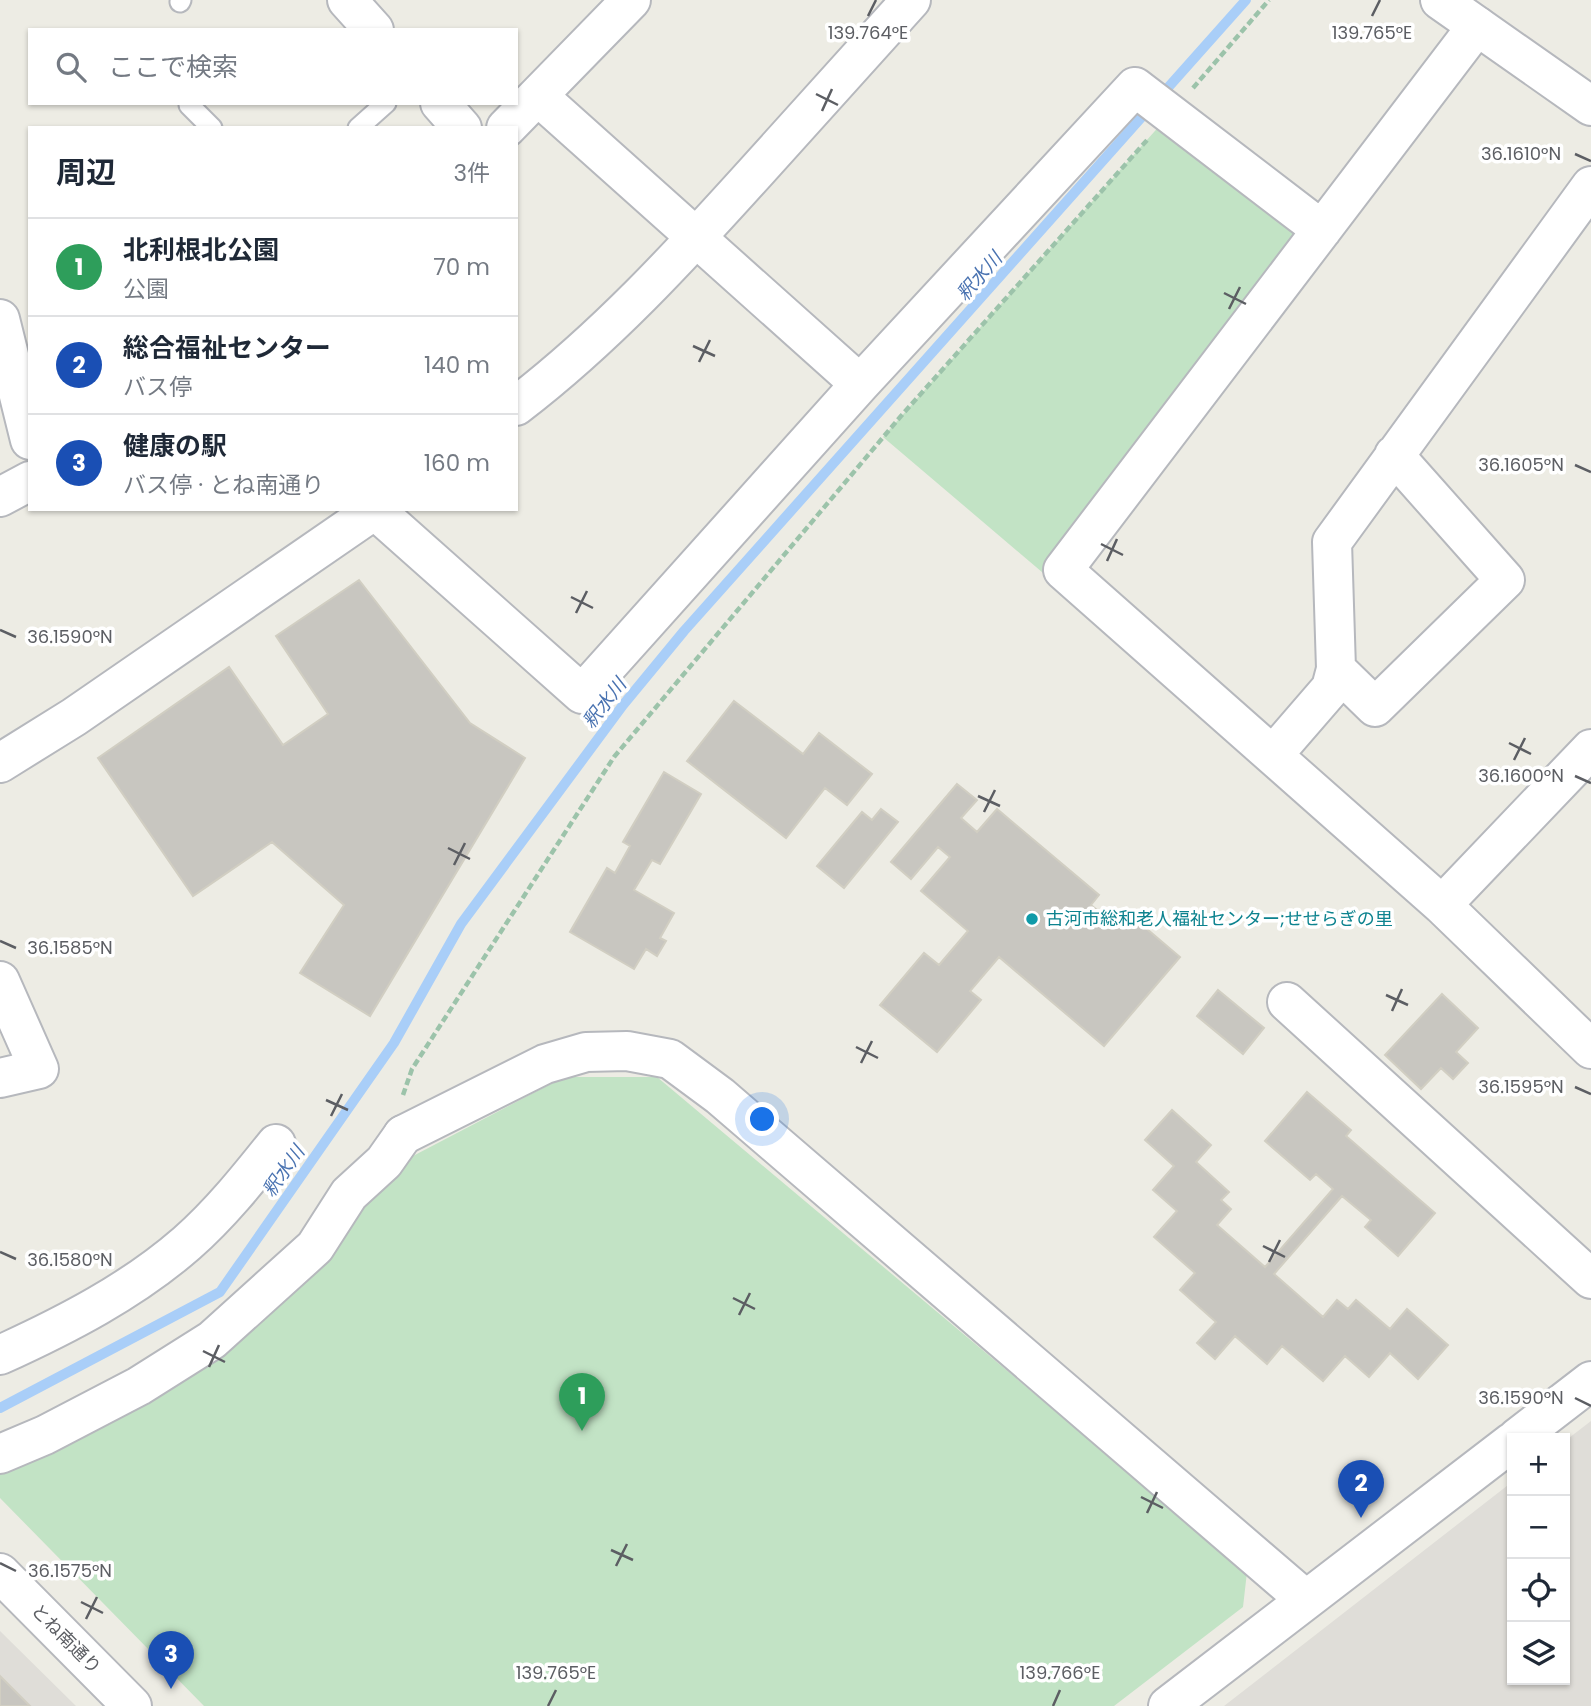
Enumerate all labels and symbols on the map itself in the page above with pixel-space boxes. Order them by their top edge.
text: 139.764°E [828,20,908,45]
text: 139.765°E [1332,20,1412,45]
text: 36.1610°N [1481,141,1561,166]
water label: 釈水川 [950,244,1010,307]
text: 36.1605°N [1478,452,1564,477]
text: 36.1590°N [27,624,113,649]
water label: 釈水川 [576,671,634,734]
text: 36.1600°N [1478,763,1564,788]
place label: 古河市総和老人福祉センター;せせらぎの里 [1046,906,1393,931]
marker: 古河市総和老人福祉センター;せせらぎの里 [1024,911,1040,927]
text: 36.1585°N [27,935,113,960]
text: 36.1595°N [1478,1074,1564,1099]
your location [745,1102,779,1136]
water label: 釈水川 [256,1139,312,1202]
text: 36.1580°N [27,1247,113,1272]
pin: 1 [559,1373,605,1431]
text: 36.1590°N [1478,1385,1564,1410]
pin: 2 [1338,1460,1384,1518]
text: 36.1575°N [28,1558,112,1583]
street label: とね南通り [26,1598,107,1679]
pin: 3 [148,1631,194,1689]
text: 139.765°E [516,1660,596,1685]
text: 139.766°E [1020,1660,1100,1685]

